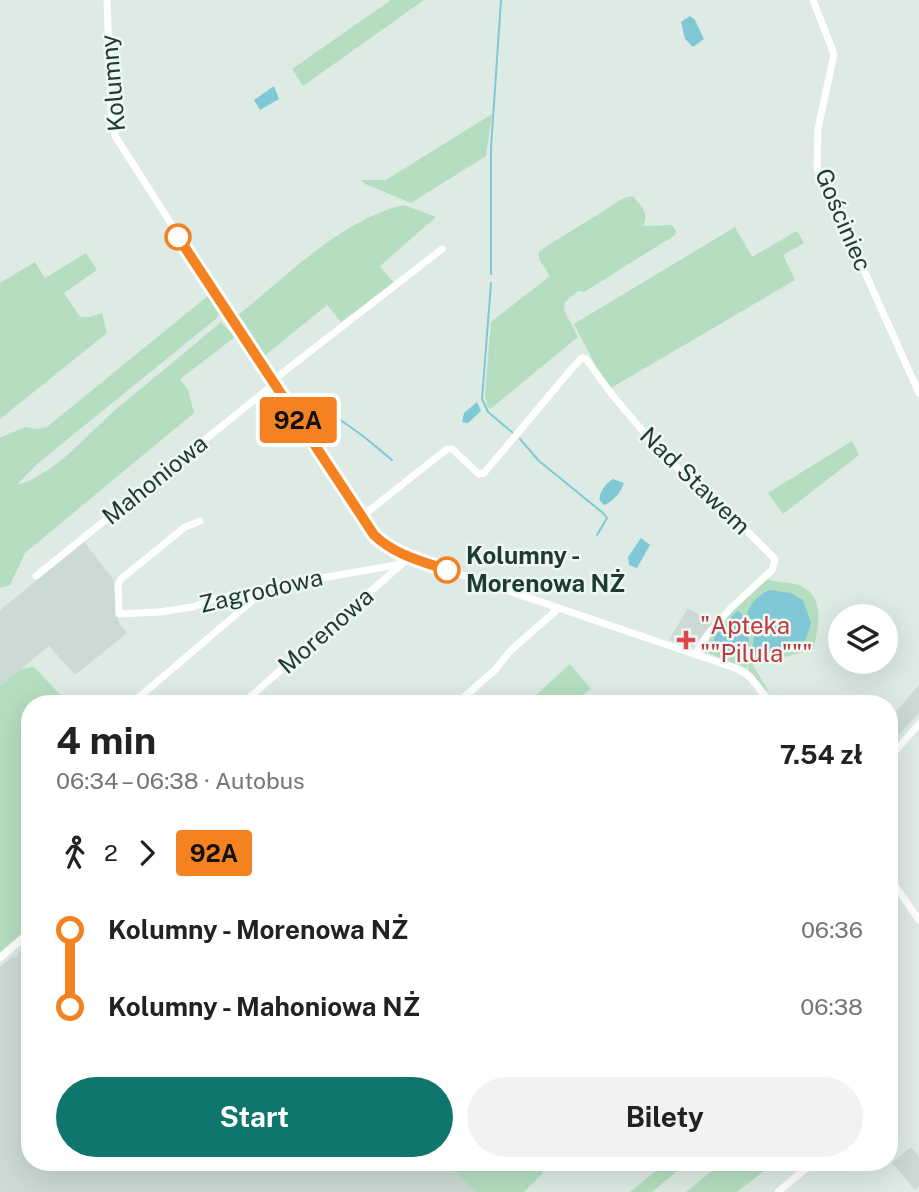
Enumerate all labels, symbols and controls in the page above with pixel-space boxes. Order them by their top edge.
street label: Kolumny [94,33,130,133]
street label: Gościniec [810,164,878,275]
unlabelled marker [165,224,191,250]
line badge: 92A [258,397,338,443]
text: 92A [274,406,322,434]
street label: Nad Stawem [635,421,756,540]
street label: Mahoniowa [96,428,212,530]
place label: Kolumny - Morenowa NŻ [466,541,625,597]
marker: Kolumny - Morenowa NŻ [434,557,460,583]
street label: Zagrodowa [196,562,325,618]
street label: Morenowa [272,581,378,679]
map controls [828,604,898,674]
button: layers [828,604,898,674]
place label: "Apteka ""Pilula""" [700,611,813,667]
marker: "Apteka ""Pilula""" [678,632,694,648]
text: 4 min [56,718,156,763]
text: 7.54 zł [780,739,863,770]
text: 06:34 – 06:38 · Autobus [56,767,305,794]
icon: walk [56,834,94,872]
icon: forward [128,834,166,872]
text: 2 [104,839,118,866]
text: 92A [190,839,238,867]
text: Kolumny - Morenowa NŻ [108,914,408,945]
text: 06:36 [801,916,863,943]
text: Kolumny - Mahoniowa NŻ [108,991,420,1022]
text: 06:38 [800,993,863,1020]
button: Start [56,1077,453,1157]
button: Bilety [467,1077,863,1157]

